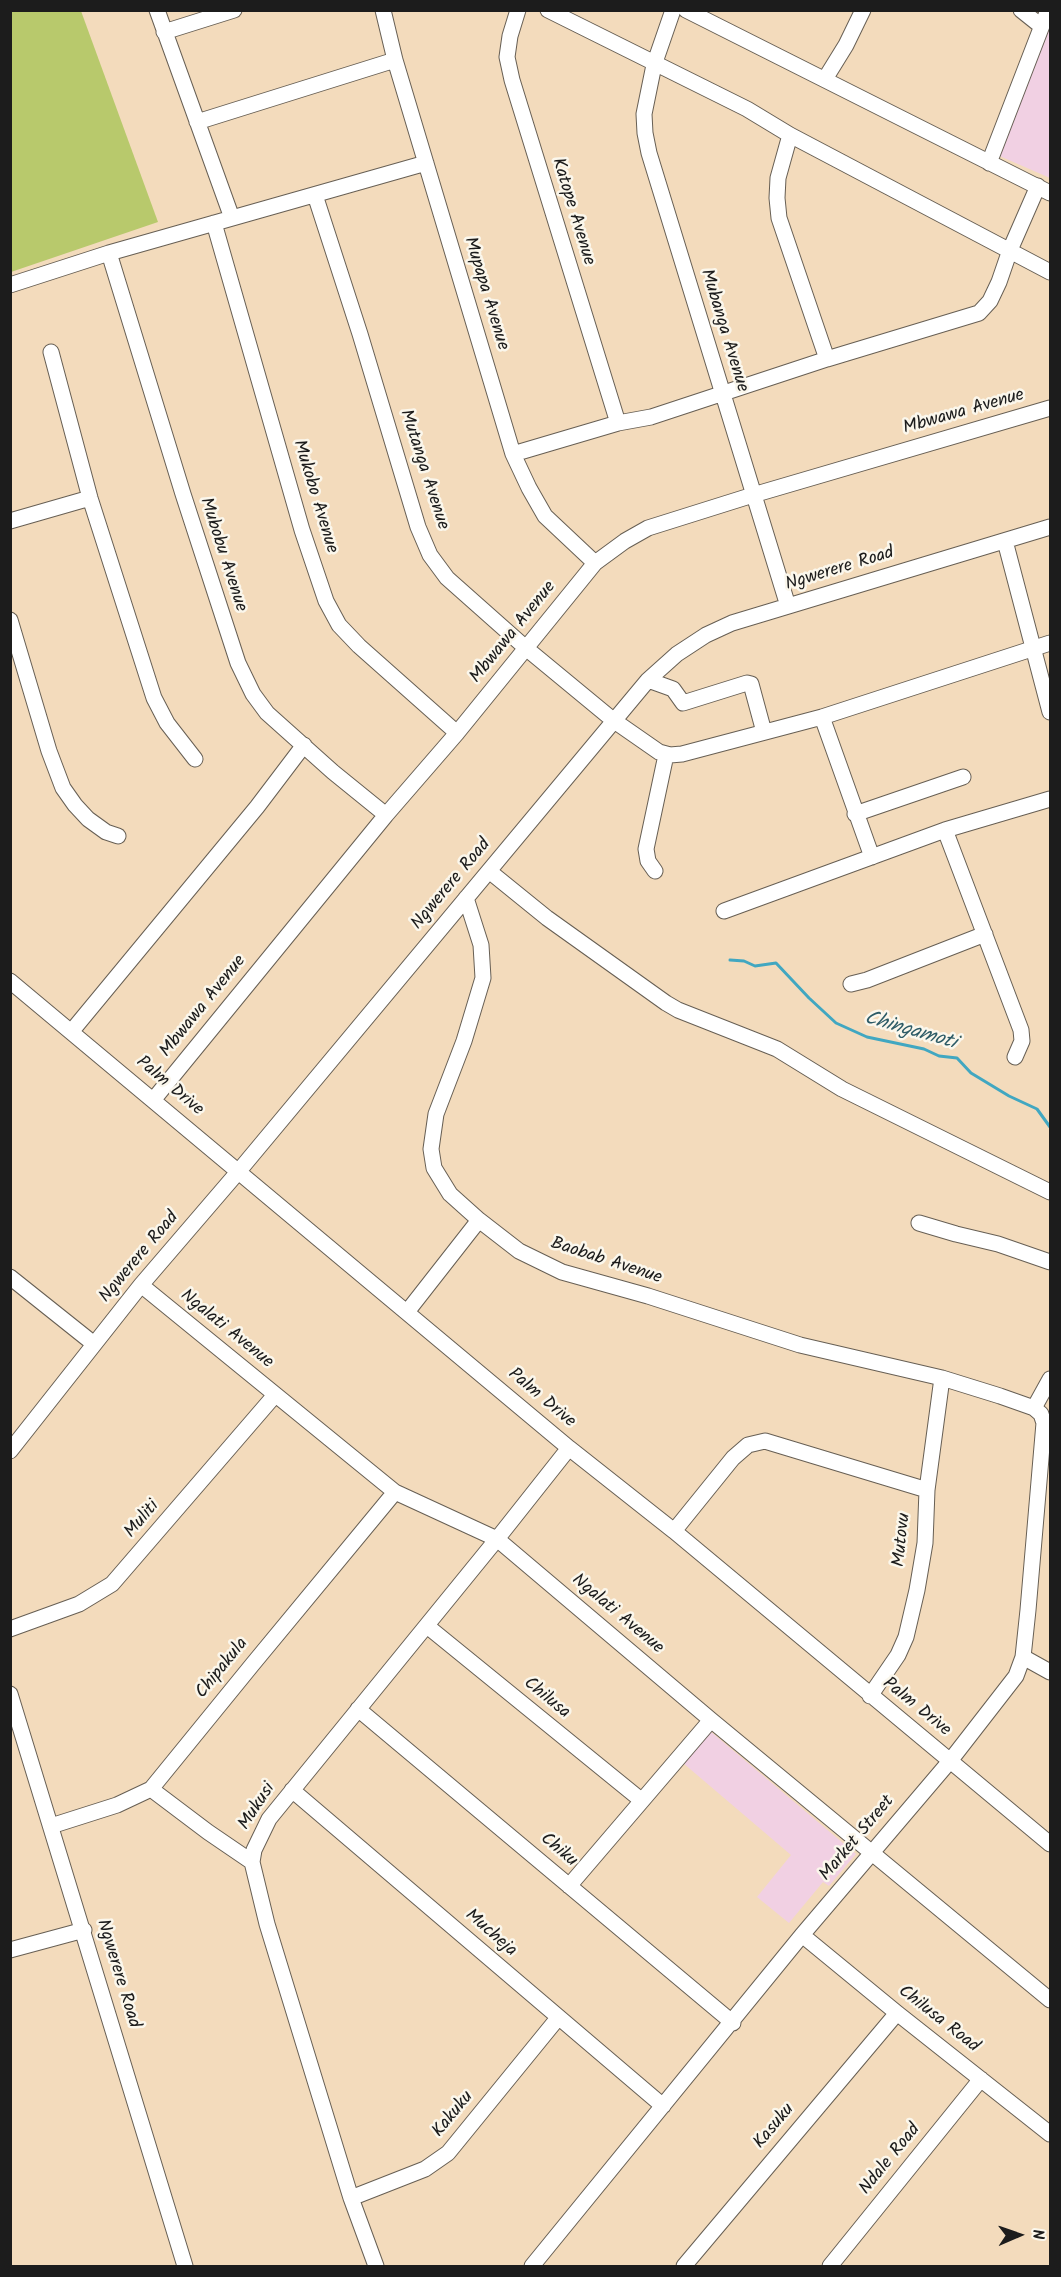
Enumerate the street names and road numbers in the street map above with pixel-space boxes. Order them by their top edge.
street label: Katope Avenue [545,156,599,268]
street label: Mupapa Avenue [458,235,512,353]
street label: Mubanga Avenue [694,267,752,395]
street label: Mbwawa Avenue [901,385,1027,441]
street label: Mutanga Avenue [393,407,453,533]
street label: Mukobo Avenue [287,438,341,556]
street label: Mubobu Avenue [193,495,251,615]
street label: Ngwerere Road [783,543,897,597]
street label: Mbwawa Avenue [466,578,562,688]
street label: Ngwerere Road [408,835,496,935]
street label: Mbwawa Avenue [156,952,252,1062]
street label: Palm Drive [131,1052,207,1122]
street label: Ngwerere Road [96,1208,184,1308]
street label: Baobab Avenue [548,1234,664,1290]
street label: Ngalati Avenue [175,1286,277,1374]
street label: Palm Drive [503,1364,579,1434]
street label: Muliti [121,1497,165,1543]
street label: Mutovu [889,1512,917,1568]
street label: Ngalati Avenue [567,1570,667,1660]
street label: Chipakula [192,1634,254,1704]
street label: Chilusa [518,1674,574,1724]
street label: Palm Drive [877,1674,955,1742]
street label: Mukusi [235,1779,281,1835]
street label: Market Street [816,1792,900,1886]
street label: Chiku [535,1829,581,1873]
street label: Mucheja [460,1906,520,1962]
street label: Ngwerere Road [90,1917,144,2031]
street label: Chilusa Road [893,1982,983,2058]
street label: Kakuku [429,2088,479,2142]
street label: Kasuku [750,2100,800,2154]
street label: Ndale Road [856,2120,926,2200]

